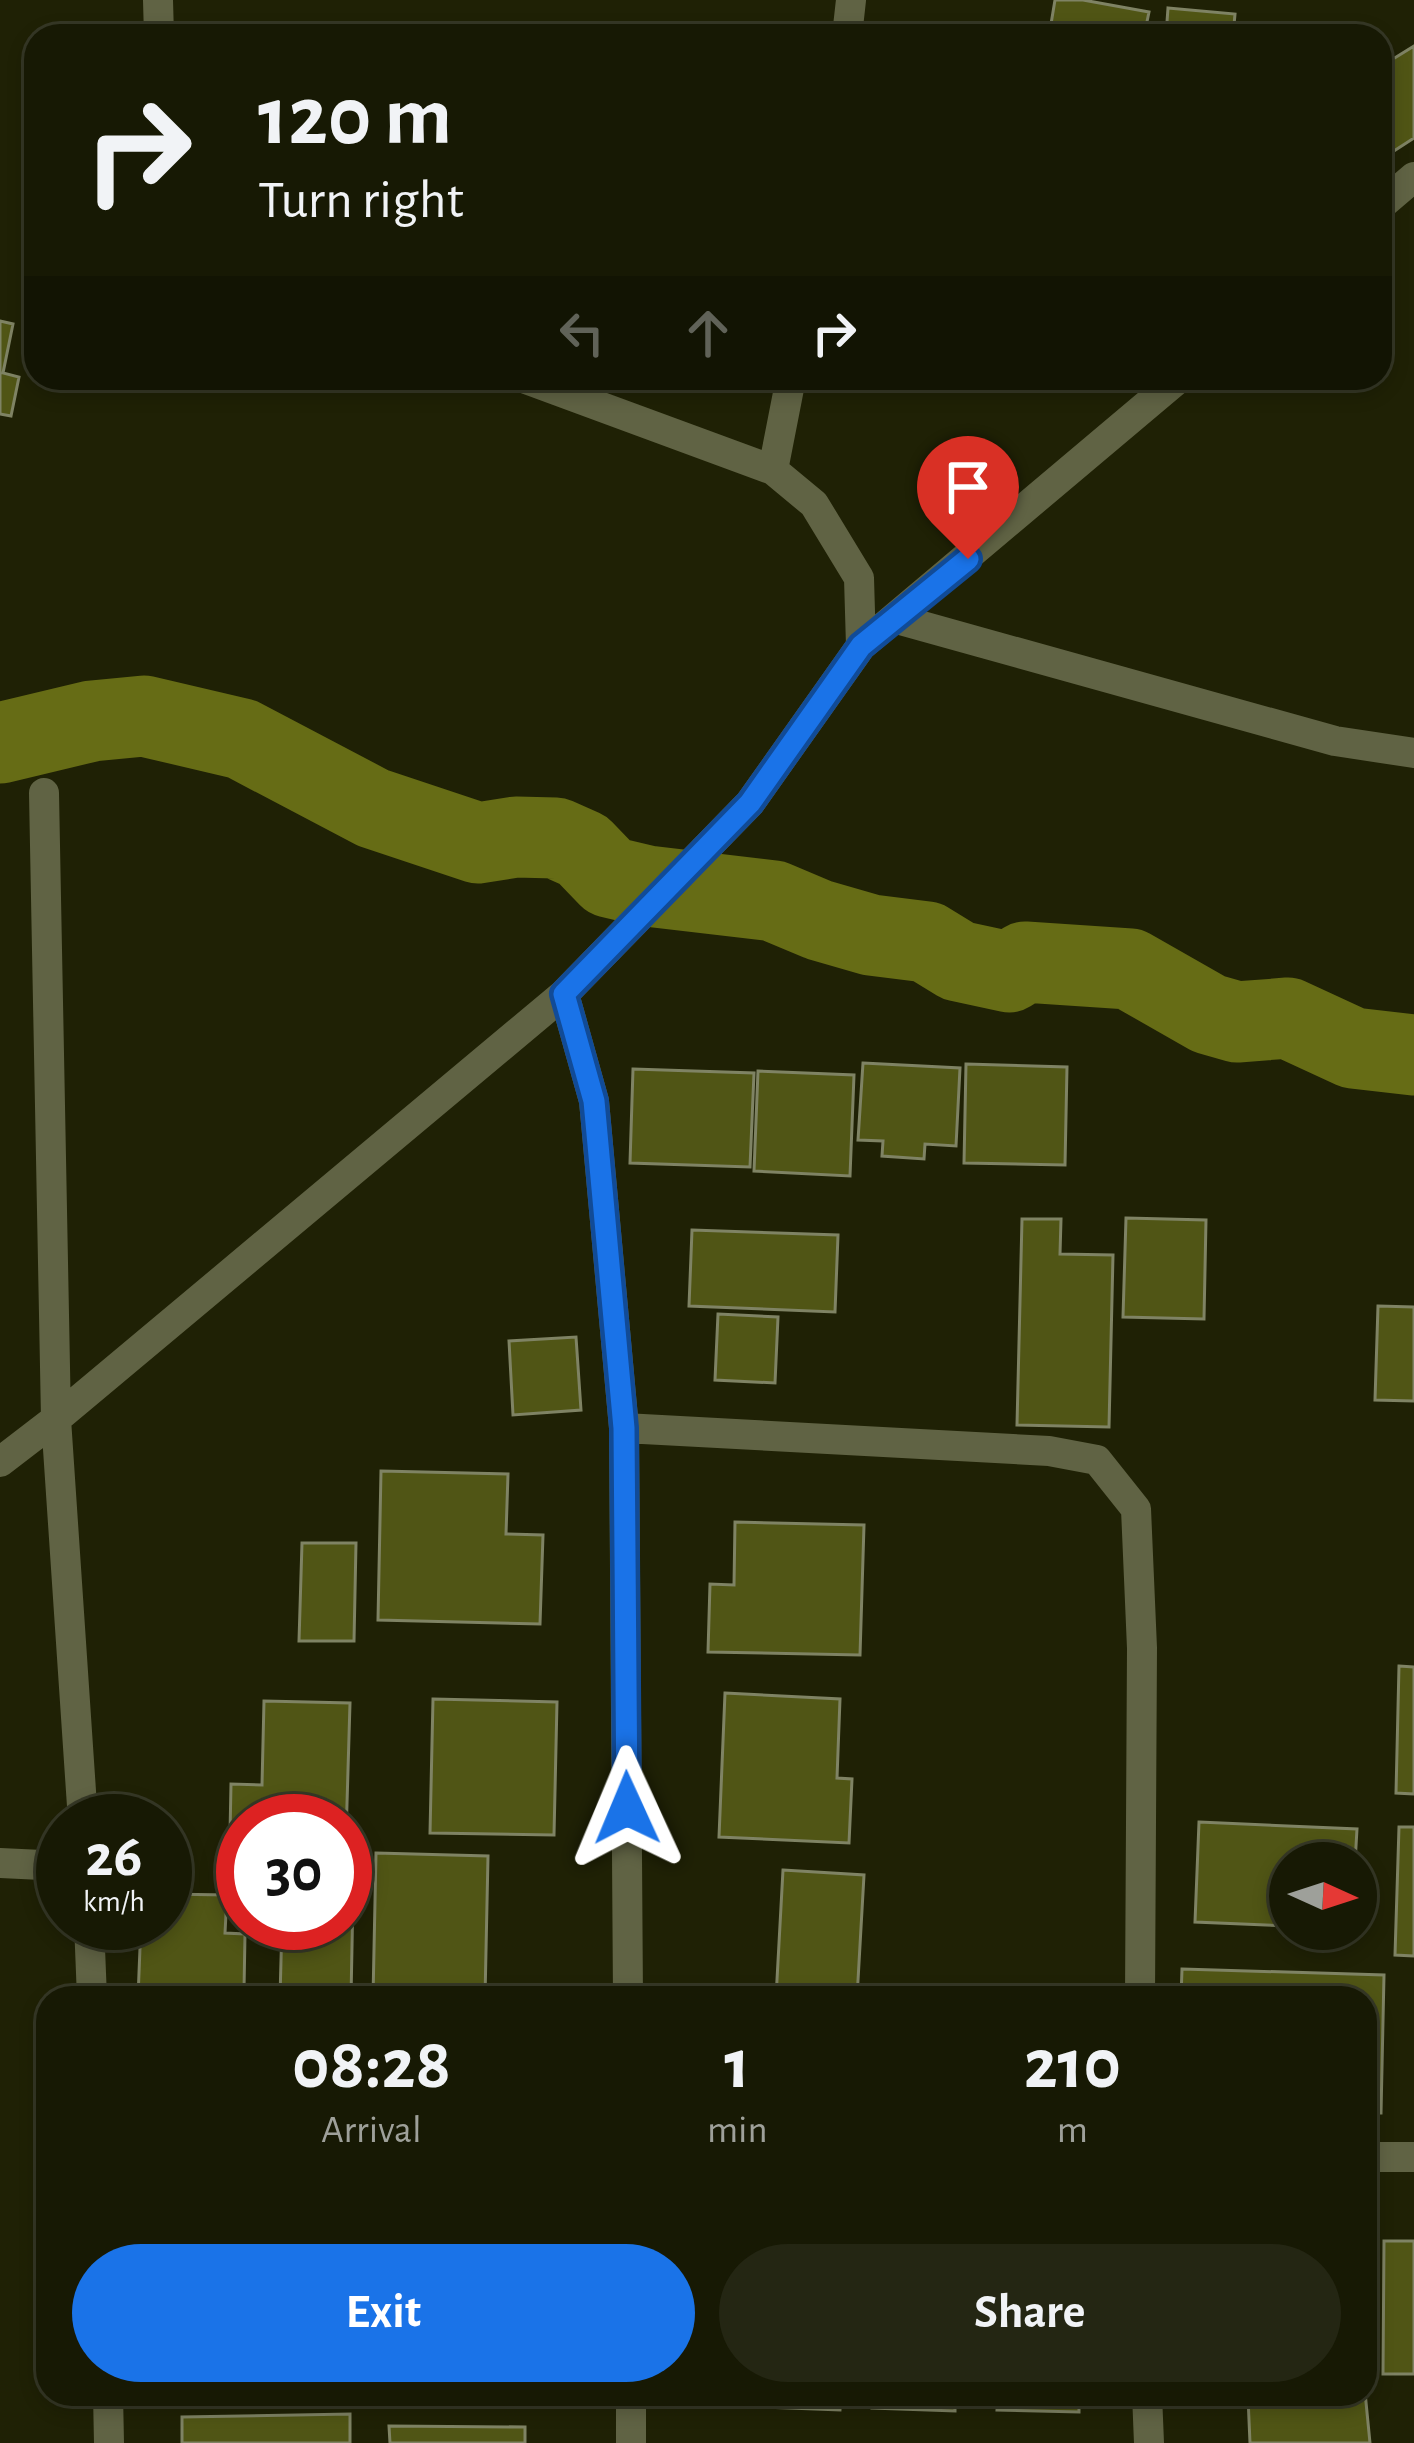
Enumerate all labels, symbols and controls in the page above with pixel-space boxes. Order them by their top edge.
icon: right [60,72,216,228]
text: 120 m [258,76,452,160]
text: Turn right [258,174,464,228]
icon: left [549,300,615,366]
icon: ahead [675,300,741,366]
icon: right [801,300,867,366]
pin [917,436,1019,559]
icon: arrive [935,454,1001,520]
position arrow [564,1745,690,1871]
speed limit sign: 30 [216,1794,372,1950]
text: 26 [85,1827,143,1887]
north arrow [1269,1842,1377,1950]
map controls [1269,1842,1377,1950]
text: km/h [83,1887,145,1917]
text: 08:28 [292,2029,451,2101]
text: 1 [724,2029,750,2101]
text: 210 [1024,2029,1121,2101]
text: Arrival [321,2111,422,2150]
text: min [707,2111,768,2150]
text: m [1057,2111,1088,2150]
button: Exit [72,2244,695,2382]
button: Share [719,2244,1341,2382]

